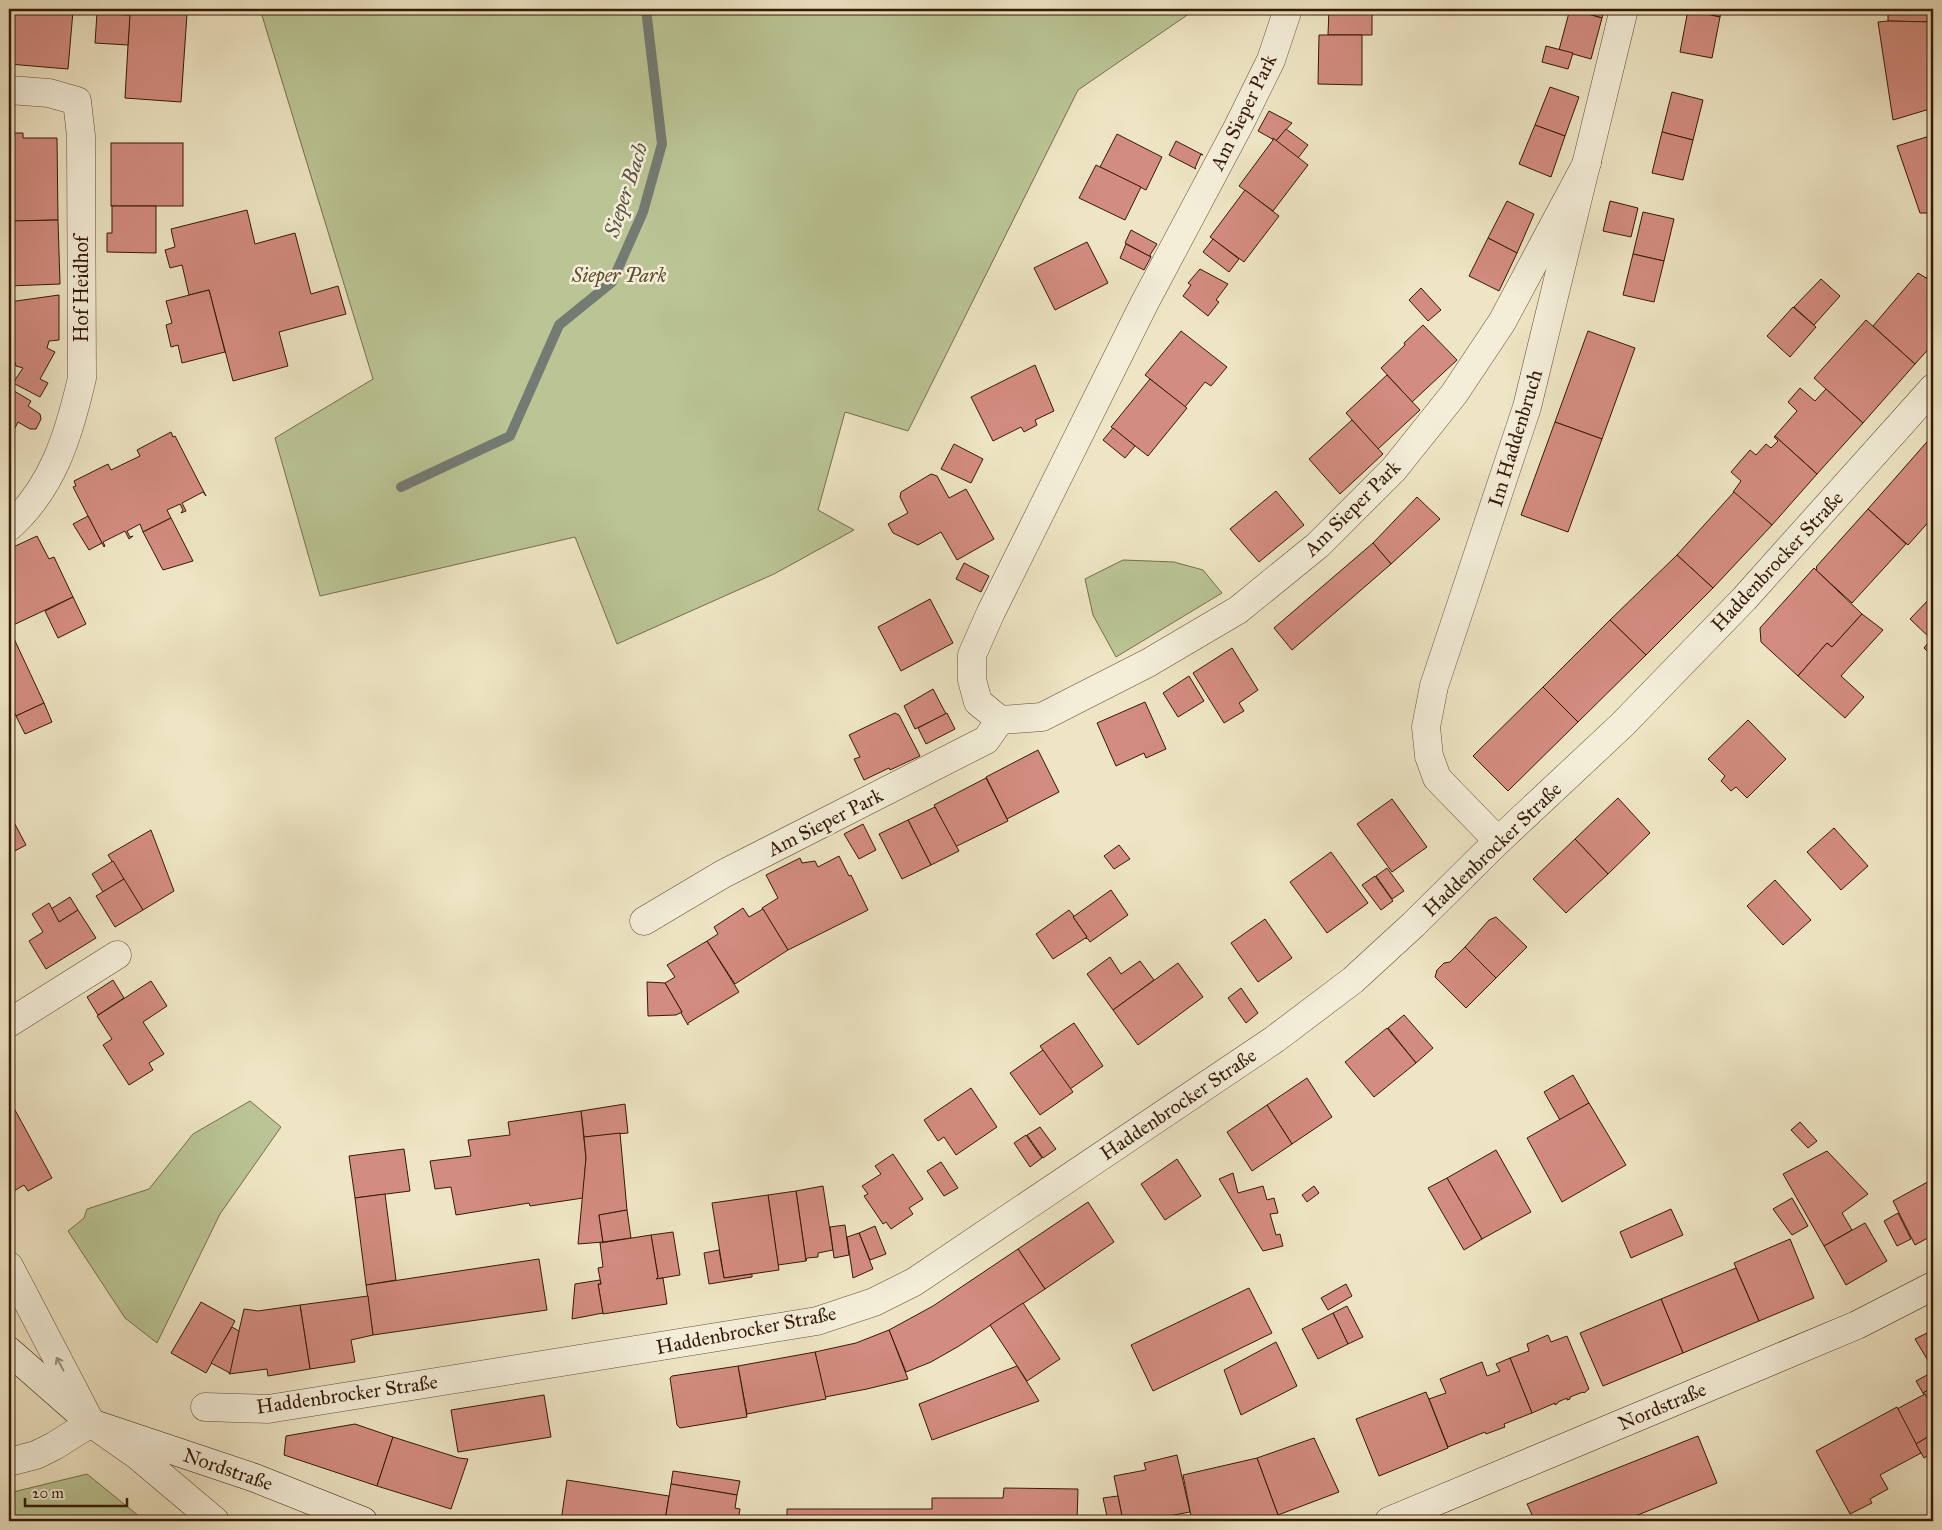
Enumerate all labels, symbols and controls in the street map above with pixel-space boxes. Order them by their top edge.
street label: Am Sieper Park [1204,49,1282,175]
water label: Sieper Bach [598,139,653,242]
street label: Hof Heidhof [69,232,93,343]
park label: Sieper Park [571,263,666,288]
street label: Im Haddenbruch [1483,367,1547,509]
street label: Am Sieper Park [1298,454,1406,562]
street label: Haddenbrocker Straße [1706,486,1848,636]
street label: Haddenbrocker Straße [1418,777,1566,921]
street label: Am Sieper Park [762,782,887,862]
street label: Haddenbrocker Straße [1095,1043,1261,1165]
street label: Haddenbrocker Straße [654,1301,838,1359]
one-way arrow [55,1357,64,1372]
street label: Haddenbrocker Straße [255,1369,439,1419]
street label: Nordstraße [1614,1377,1710,1435]
street label: Nordstraße [180,1442,276,1496]
scale bar [25,1475,128,1507]
text: 20 m [32,1484,64,1502]

